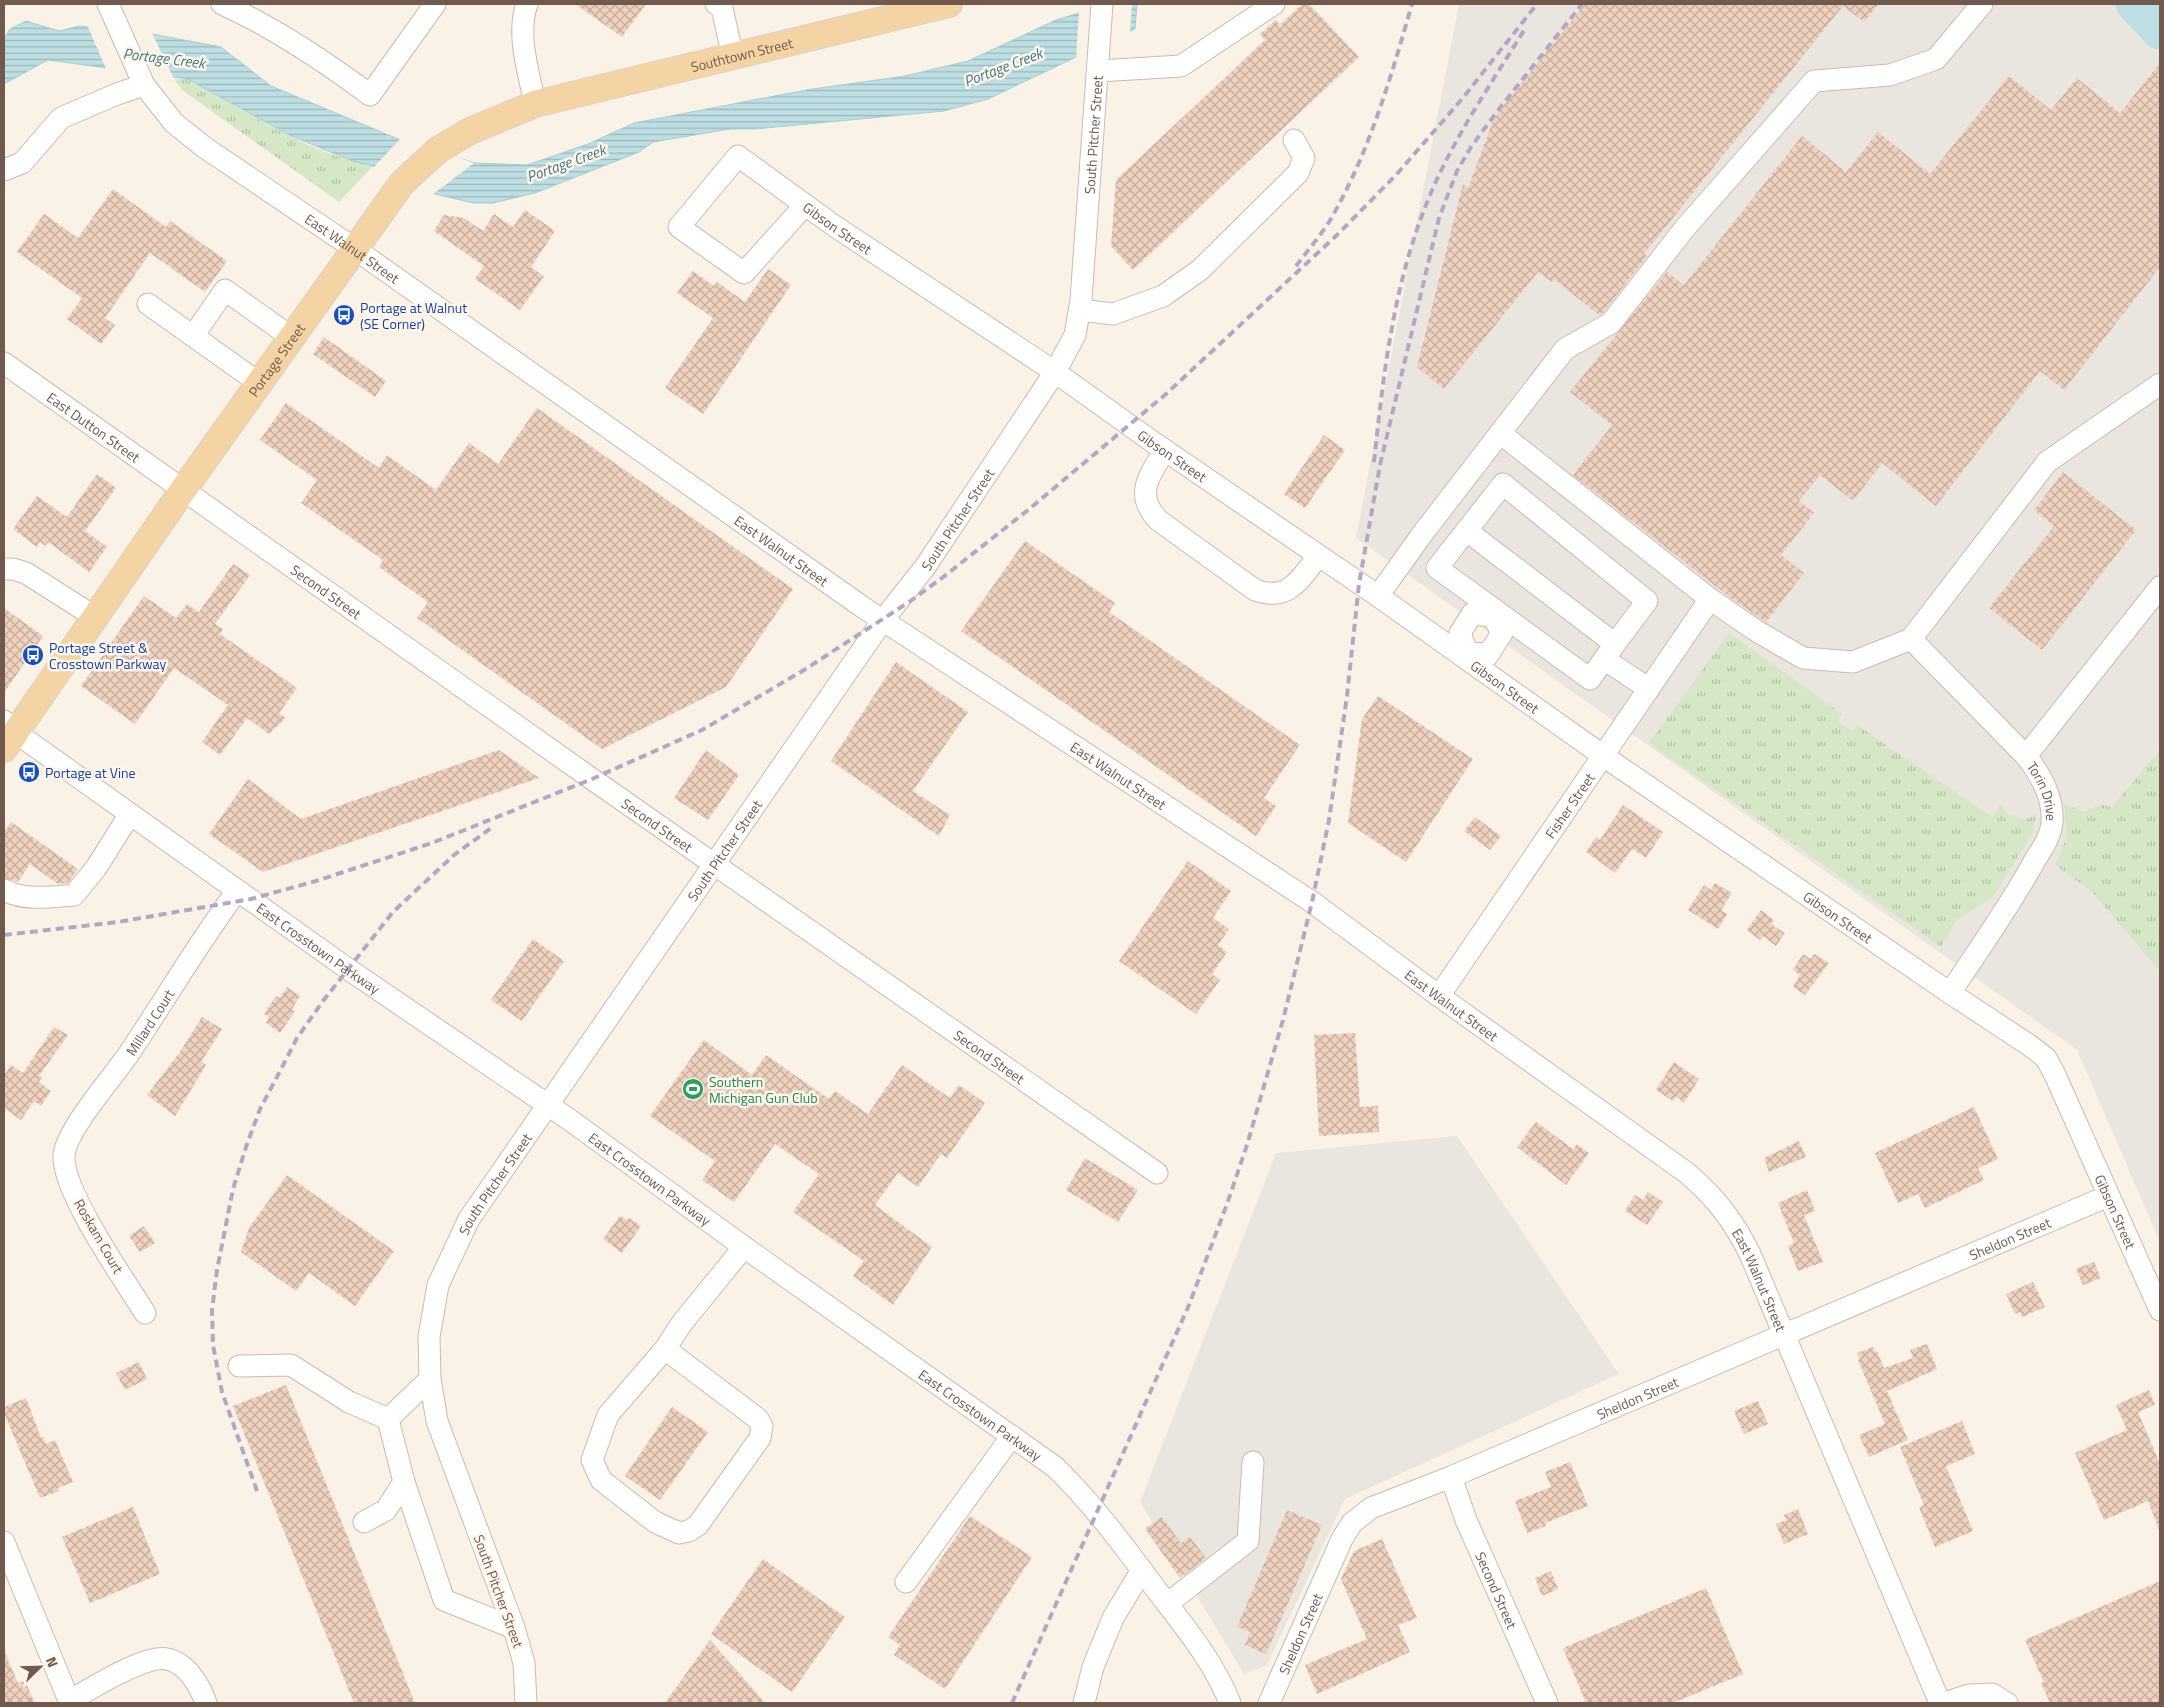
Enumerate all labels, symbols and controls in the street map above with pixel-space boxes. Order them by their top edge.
street label: Southtown Street [688,32,795,77]
water label: Portage Creek [960,41,1048,93]
water label: Portage Creek [122,42,209,75]
street label: South Pitcher Street [1078,74,1107,195]
water label: Portage Creek [523,137,611,188]
street label: Gibson Street [799,196,877,259]
street label: East Walnut Street [301,208,404,288]
place label: Portage at Walnut (SE Corner) [360,297,467,334]
bus stop icon: Portage at Walnut (SE Corner) [332,303,356,327]
street label: Portage Street [243,318,310,401]
street label: East Dutton Street [43,386,145,467]
street label: Gibson Street [1134,424,1211,487]
street label: South Pitcher Street [915,464,999,574]
street label: East Walnut Street [730,510,833,591]
street label: Second Street [287,559,366,624]
place label: Portage Street & Crosstown Parkway [49,637,167,674]
bus stop icon: Portage Street & Crosstown Parkway [21,643,45,667]
street label: Gibson Street [1467,655,1544,718]
street label: East Walnut Street [1066,736,1171,814]
street label: Torin Drive [2022,757,2063,821]
bus stop icon: Portage at Vine [17,760,41,784]
place label: Portage at Vine [45,762,136,783]
street label: Fisher Street [1539,768,1599,842]
street label: Second Street [618,792,697,857]
street label: South Pitcher Street [681,795,766,905]
street label: Gibson Street [1799,885,1877,948]
street label: East Crosstown Parkway [253,897,385,999]
street label: East Walnut Street [1401,964,1503,1046]
street label: Millard Court [120,985,179,1060]
street label: Second Street [950,1024,1029,1088]
place label: Southern Michigan Gun Club [709,1071,818,1108]
sports icon: Southern Michigan Gun Club [681,1077,705,1101]
street label: East Crosstown Parkway [585,1127,716,1230]
street label: South Pitcher Street [453,1128,536,1238]
street label: Gibson Street [2090,1171,2142,1252]
street label: Roskam Court [69,1195,129,1277]
street label: Sheldon Street [1966,1211,2054,1265]
street label: East Walnut Street [1727,1224,1792,1335]
street label: East Crosstown Parkway [915,1363,1047,1465]
street label: Sheldon Street [1593,1371,1681,1424]
street label: South Pitcher Street [469,1532,529,1651]
street label: Second Street [1471,1548,1523,1632]
street label: Sheldon Street [1273,1589,1327,1678]
north arrow [15,1642,65,1692]
text: N [41,1653,64,1670]

